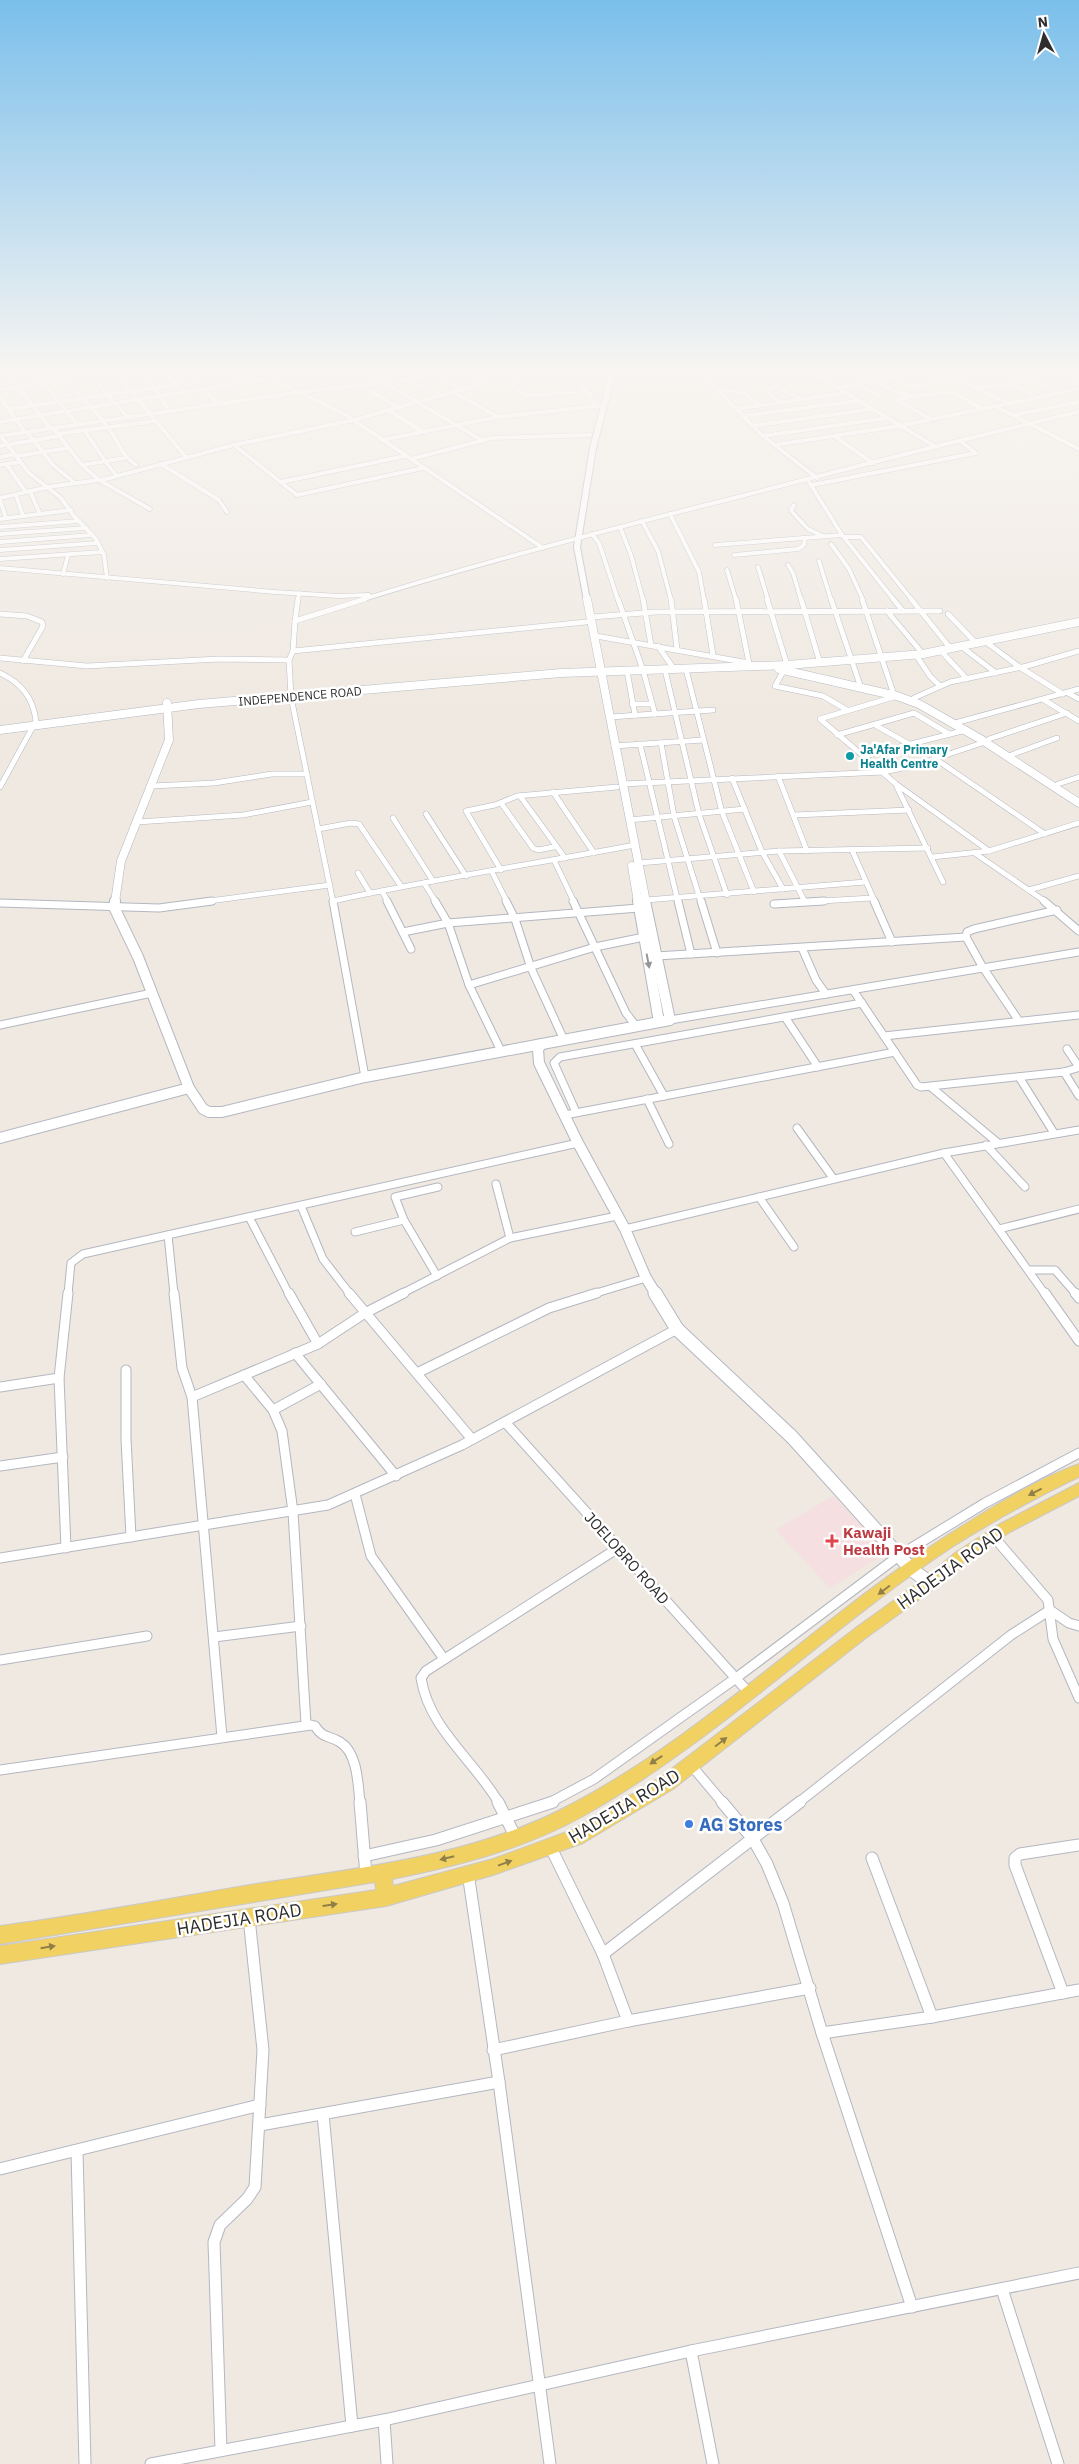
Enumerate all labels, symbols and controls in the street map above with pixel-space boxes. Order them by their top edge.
north arrow [1019,10,1069,60]
text: N [1037,13,1049,32]
street label: INDEPENDENCE ROAD [238,683,362,709]
place label: Ja'Afar Primary Health Centre [860,742,949,771]
marker: Ja'Afar Primary Health Centre [844,750,856,762]
one-way arrow [645,953,653,969]
one-way arrow [1028,1488,1043,1496]
street label: JOELOBRO ROAD [581,1508,673,1608]
street label: HADEJIA ROAD [892,1522,1008,1614]
place label: Kawaji Health Post [843,1523,925,1559]
marker: Kawaji Health Post [825,1534,839,1548]
one-way arrow [878,1585,891,1595]
one-way arrow [714,1737,728,1747]
one-way arrow [649,1755,663,1765]
street label: HADEJIA ROAD [564,1764,684,1848]
place label: AG Stores [699,1813,782,1836]
marker: AG Stores [683,1818,695,1830]
one-way arrow [439,1854,454,1862]
one-way arrow [497,1859,512,1866]
street label: HADEJIA ROAD [175,1898,303,1940]
one-way arrow [322,1901,338,1909]
one-way arrow [40,1942,56,1950]

